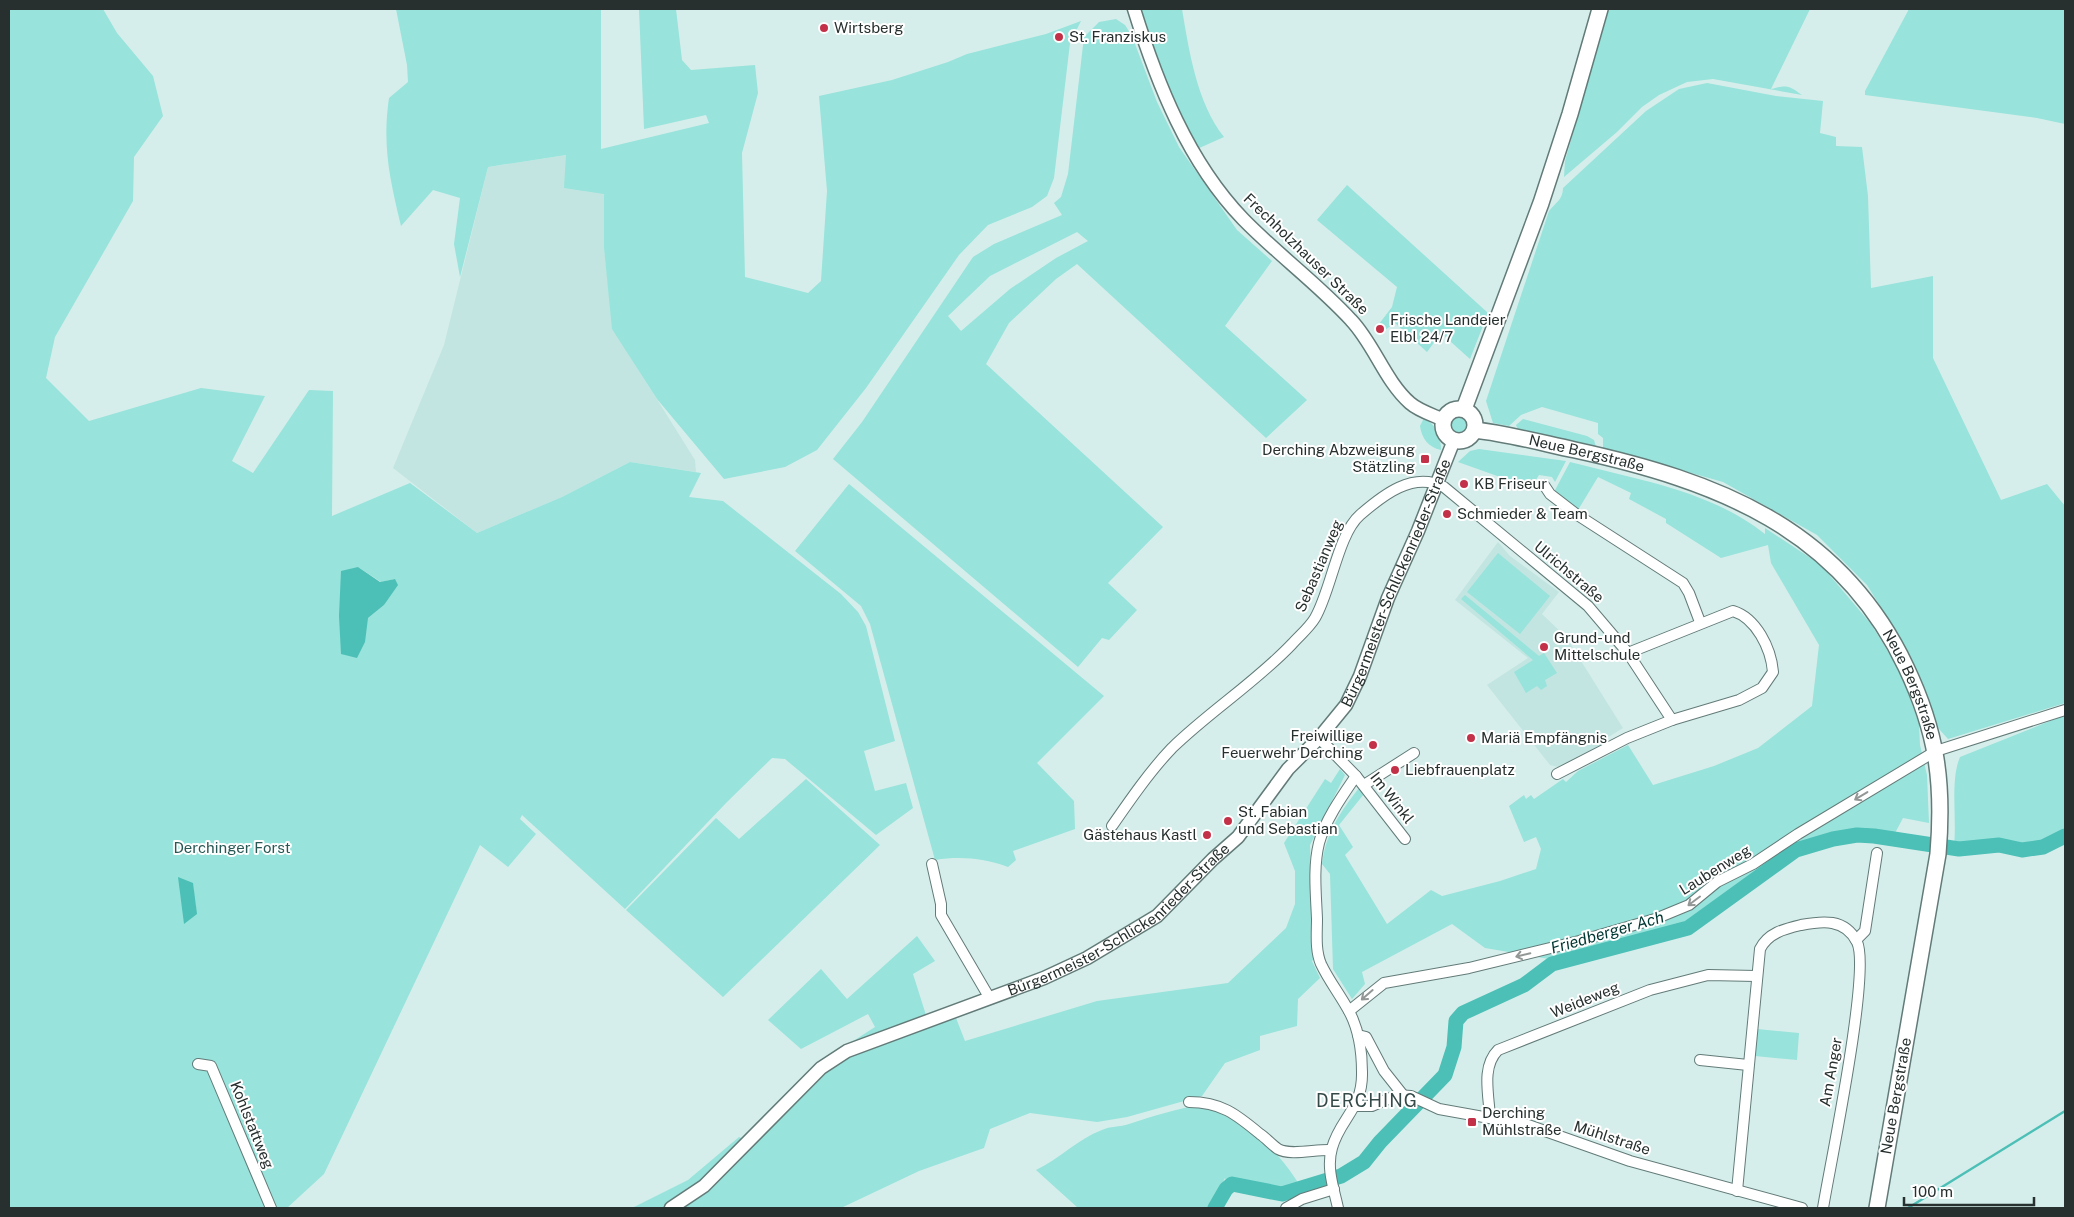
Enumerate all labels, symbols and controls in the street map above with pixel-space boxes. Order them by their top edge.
place label: Wirtsberg [834,19,904,36]
marker: Wirtsberg [818,22,830,34]
place label: St. Franziskus [1069,28,1166,45]
marker: St. Franziskus [1053,31,1065,43]
street label: Frechholzhauser Straße [1240,190,1372,318]
place label: Frische Landeier Elbl 24/7 [1390,311,1506,345]
marker: Frische Landeier Elbl 24/7 [1374,323,1386,335]
street label: Neue Bergstraße [1527,431,1647,475]
place label: Derching Abzweigung Stätzling [1262,441,1415,475]
marker: Derching Abzweigung Stätzling [1419,453,1431,465]
street label: Bürgermeister-Schlickenrieder-Straße [1337,456,1454,710]
place label: KB Friseur [1474,475,1547,492]
marker: KB Friseur [1458,478,1470,490]
place label: Schmieder & Team [1457,505,1588,522]
marker: Schmieder & Team [1441,508,1453,520]
street label: Sebastianweg [1291,517,1346,615]
street label: Ulrichstraße [1531,538,1608,606]
street label: Neue Bergstraße [1879,626,1941,741]
place label: Grund- und Mittelschule [1554,629,1640,663]
marker: Grund- und Mittelschule [1538,641,1550,653]
place label: Freiwillige Feuerwehr Derching [1221,727,1363,761]
place label: Mariä Empfängnis [1481,729,1607,746]
marker: Mariä Empfängnis [1465,732,1477,744]
marker: Freiwillige Feuerwehr Derching [1367,739,1379,751]
place label: Liebfrauenplatz [1405,761,1515,778]
marker: Liebfrauenplatz [1389,764,1401,776]
street label: Im Winkl [1367,769,1418,827]
one-way arrow [1854,791,1868,801]
place label: St. Fabian und Sebastian [1238,803,1338,837]
marker: St. Fabian und Sebastian [1222,815,1234,827]
place label: Gästehaus Kastl [1083,826,1197,843]
marker: Gästehaus Kastl [1201,829,1213,841]
park label: Derchinger Forst [173,839,291,856]
street label: Bürgermeister-Schlickenrieder-Straße [1005,840,1233,999]
street label: Laubenweg [1676,841,1753,898]
one-way arrow [1687,896,1701,906]
water label: Friedberger Ach [1548,907,1666,958]
one-way arrow [1515,951,1531,960]
street label: Weideweg [1548,978,1622,1021]
one-way arrow [1361,989,1374,1001]
street label: Am Anger [1816,1036,1845,1108]
street label: Neue Bergstraße [1877,1036,1914,1156]
street label: Kohlstattweg [227,1079,278,1171]
district label: DERCHING [1316,1090,1418,1111]
place label: Derching Mühlstraße [1482,1104,1562,1138]
marker: Derching Mühlstraße [1466,1116,1478,1128]
street label: Mühlstraße [1572,1117,1653,1158]
scale bar [1904,1174,2034,1206]
text: 100 m [1912,1183,1953,1200]

